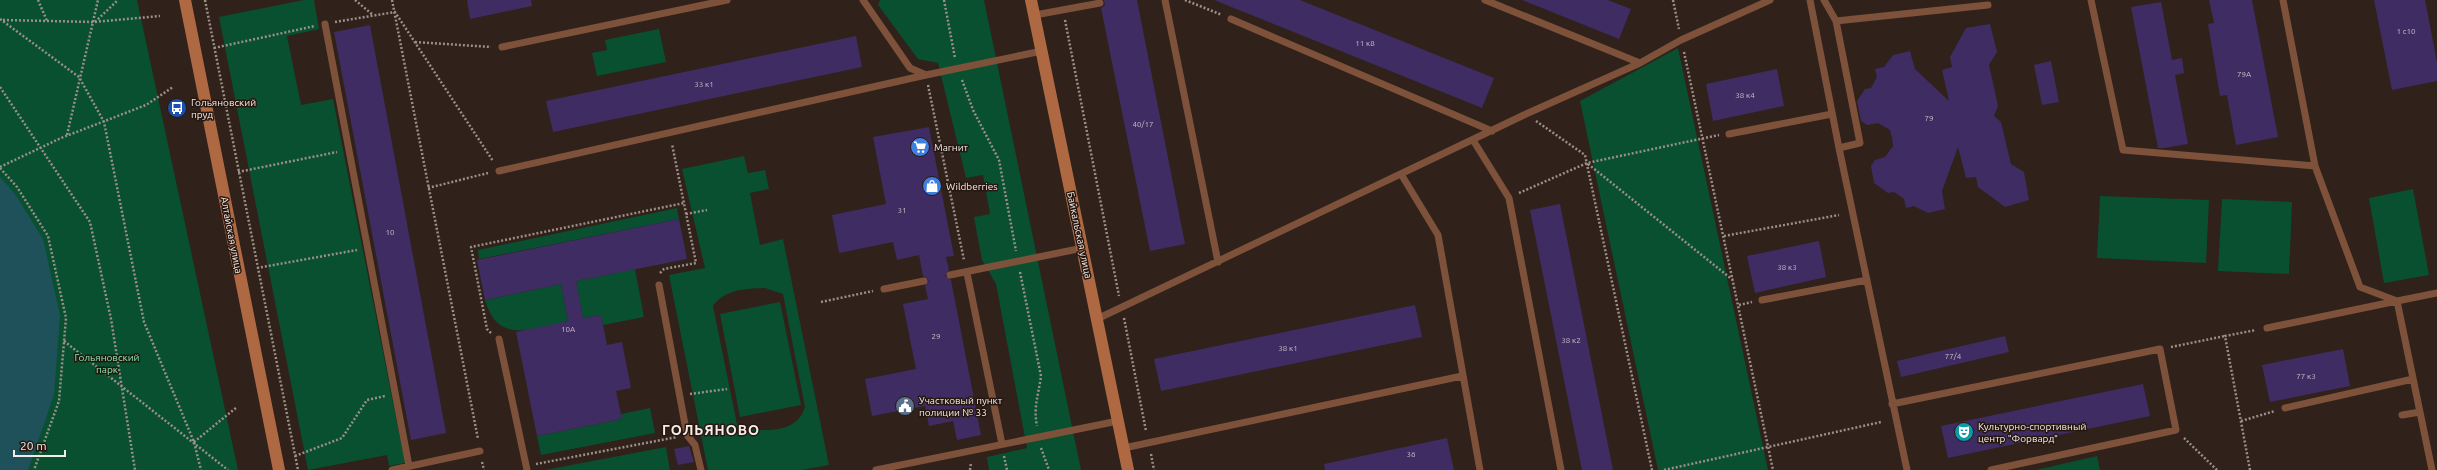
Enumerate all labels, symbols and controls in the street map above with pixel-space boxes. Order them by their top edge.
house number: 1 с10 [2396,27,2416,36]
house number: 11 к8 [1355,39,1375,48]
house number: 79А [2237,70,2252,79]
house number: 33 к1 [694,80,714,89]
house number: 38 к4 [1735,91,1755,100]
bus stop icon: Гольяновский пруд [166,97,188,119]
place label: Гольяновский пруд [191,97,256,120]
house number: 79 [1924,114,1934,123]
house number: 40/17 [1133,120,1154,129]
supermarket icon: Магнит [909,136,931,158]
place label: Магнит [934,142,969,153]
shop icon: Wildberries [921,175,943,197]
place label: Wildberries [946,181,998,192]
street label: Байкальская улица [1065,191,1094,280]
street label: Алтайская улица [219,196,244,274]
house number: 31 [897,206,907,215]
house number: 10 [385,228,395,237]
house number: 38 к3 [1777,263,1797,272]
house number: 10А [561,325,576,334]
house number: 29 [931,332,941,341]
house number: 38 к2 [1561,336,1581,345]
house number: 38 к1 [1278,344,1298,353]
park label: Гольяновcкий парк [74,352,140,375]
house number: 77/4 [1945,352,1962,361]
house number: 77 к3 [2296,372,2316,381]
public building icon: Участковый пункт полиции № 33 [894,395,916,417]
place label: Участковый пункт полиции № 33 [919,395,1003,418]
theatre icon: Культурно-спортивный центр "Форвард" [1953,421,1975,443]
place label: Культурно-спортивный центр "Форвард" [1978,421,2086,444]
district label: ГОЛЬЯНОВО [662,422,760,438]
scale bar [14,432,65,458]
text: 20 m [20,439,47,452]
house number: 36 [1406,450,1416,459]

